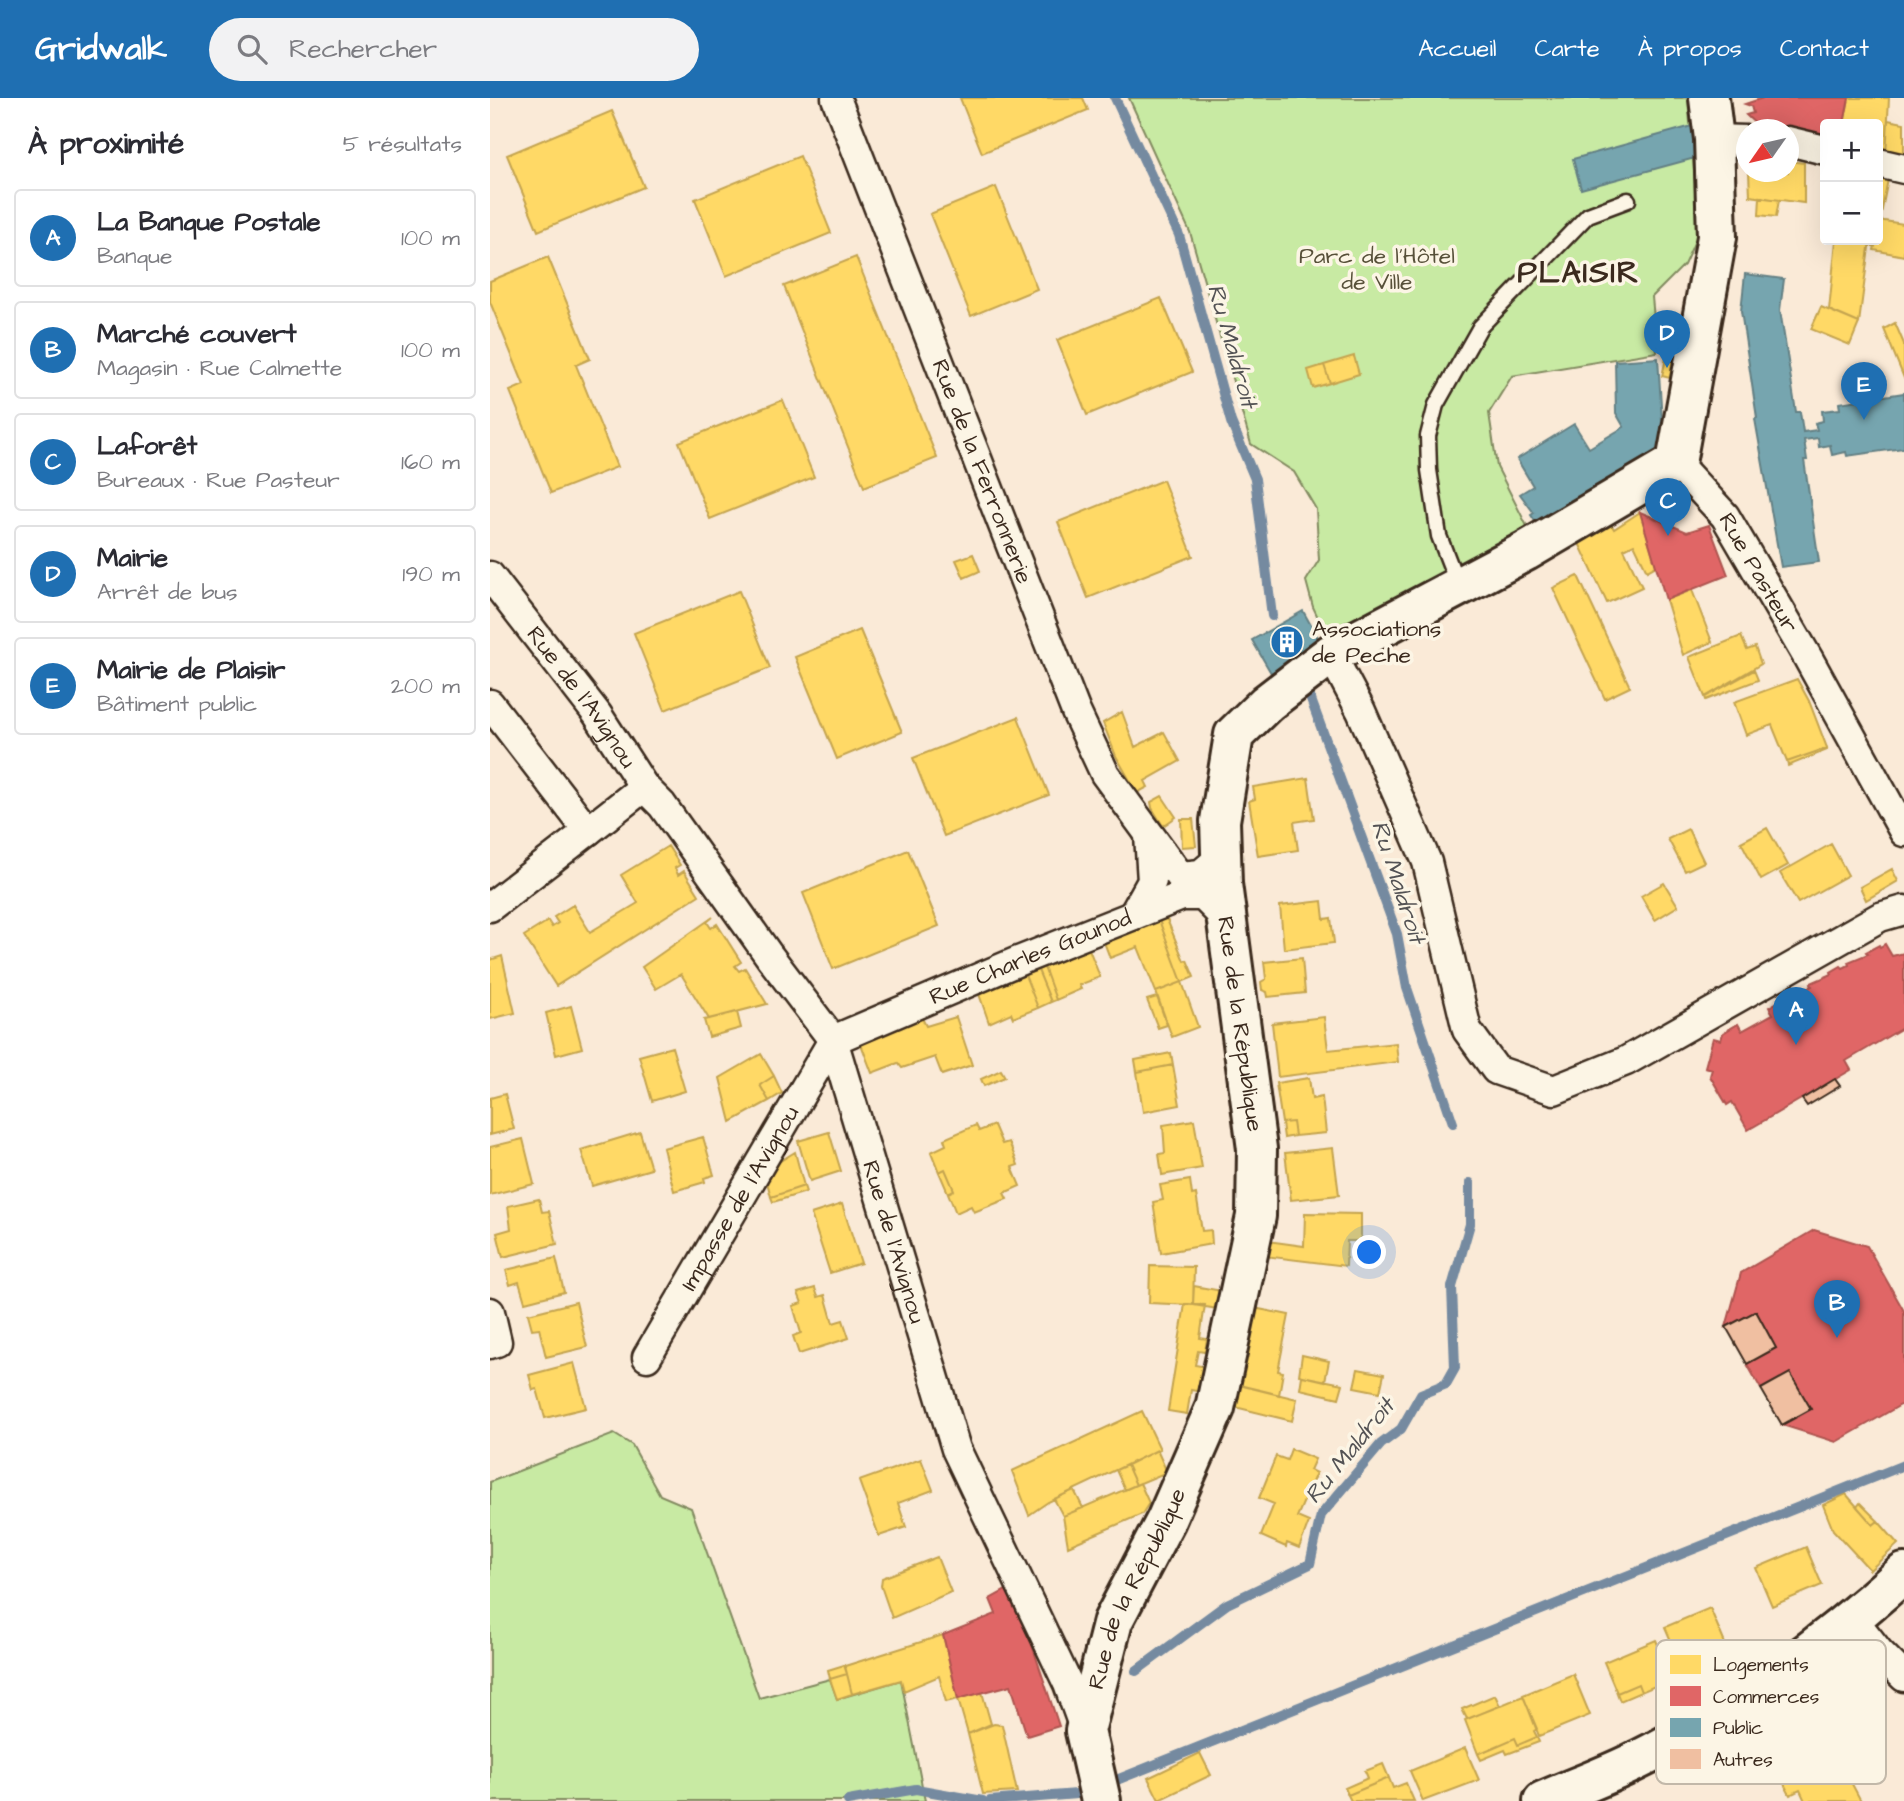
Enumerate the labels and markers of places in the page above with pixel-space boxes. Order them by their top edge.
pin: D [1644,310,1690,368]
pin: E [1841,362,1887,420]
pin: C [1645,478,1691,536]
place label: Associations de Peche [1312,613,1441,671]
building icon: Associations de Peche [1268,623,1306,661]
pin: A [1773,987,1819,1045]
pin: B [1814,1280,1860,1338]

